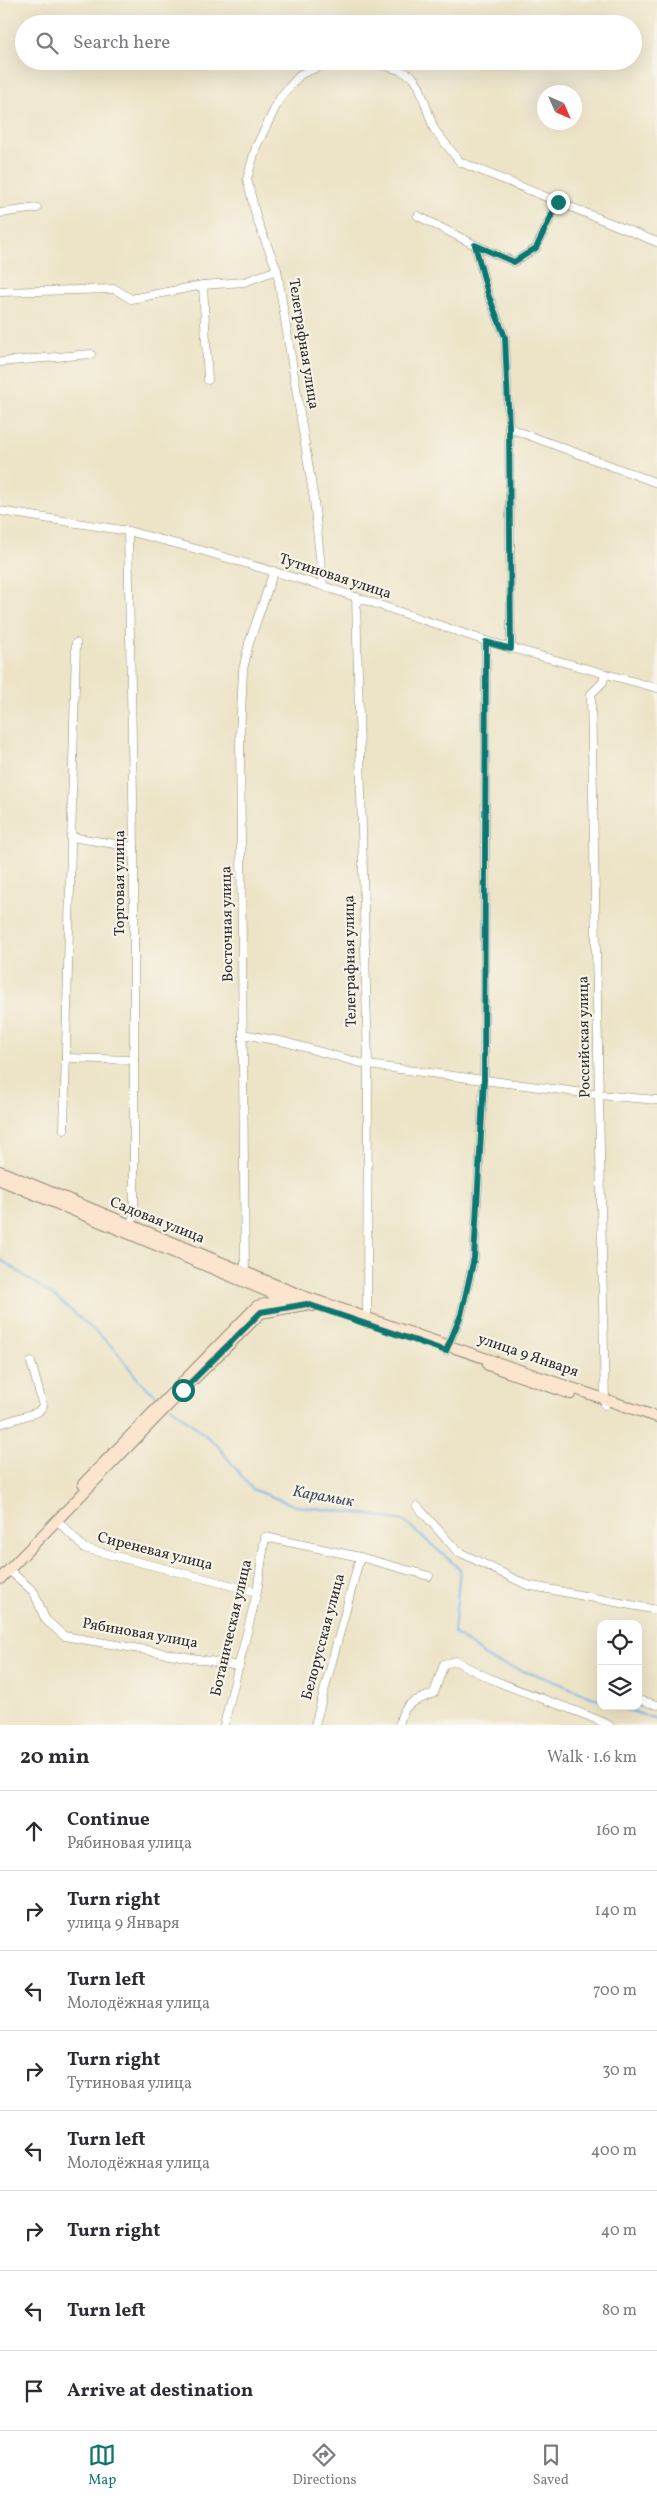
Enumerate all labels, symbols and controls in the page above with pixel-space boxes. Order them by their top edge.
search box [15,15,642,70]
icon: search [33,29,61,57]
text: Search here [73,30,170,56]
north arrow [537,85,582,130]
route end [547,191,570,214]
street label: Телеграфная улица [282,277,324,411]
street label: Тутиновая улица [276,549,394,605]
street label: Торговая улица [110,830,131,936]
street label: Восточная улица [216,866,240,982]
street label: Телеграфная улица [339,895,363,1027]
street label: Российская улица [573,976,597,1098]
street label: Садовая улица [106,1192,208,1250]
street label: улица 9 Января [475,1329,581,1383]
route start [172,1379,195,1402]
water label: Карамык [291,1481,356,1513]
street label: Сиреневая улица [95,1528,215,1576]
street label: Ботаническая улица [206,1557,258,1699]
street label: Белорусская улица [297,1572,351,1702]
street label: Рябиновая улица [80,1613,200,1655]
map controls [597,1620,642,1710]
button: locate [597,1620,642,1665]
button: layers [597,1665,642,1710]
text: 20 min [20,1743,90,1772]
text: Walk · 1.6 km [547,1747,637,1769]
text: Continue [67,1807,150,1833]
icon: ahead [20,1817,48,1845]
text: 160 m [596,1820,637,1842]
text: Рябиновая улица [67,1833,192,1855]
text: Turn right [67,1887,160,1913]
icon: right [20,1897,48,1925]
text: 140 m [595,1900,637,1922]
text: улица 9 Января [67,1913,179,1935]
text: Turn left [67,1967,146,1993]
icon: left [20,1977,48,2005]
text: 700 m [593,1980,637,2002]
text: Молодёжная улица [67,1993,210,2015]
text: Turn right [67,2047,160,2073]
icon: right [20,2057,48,2085]
text: 30 m [602,2060,637,2082]
text: Тутиновая улица [67,2073,192,2095]
text: Turn left [67,2127,146,2153]
icon: left [20,2137,48,2165]
text: 400 m [591,2140,637,2162]
text: Молодёжная улица [67,2153,210,2175]
icon: right [20,2217,48,2245]
text: Turn right [67,2218,160,2244]
text: 40 m [601,2220,637,2242]
icon: left [20,2297,48,2325]
text: Turn left [67,2298,146,2324]
text: 80 m [602,2300,637,2322]
icon: arrive [20,2377,48,2405]
text: Arrive at destination [67,2378,253,2404]
tab: Map [88,2441,116,2490]
tab: Directions [292,2441,357,2490]
tab: Saved [533,2441,569,2490]

